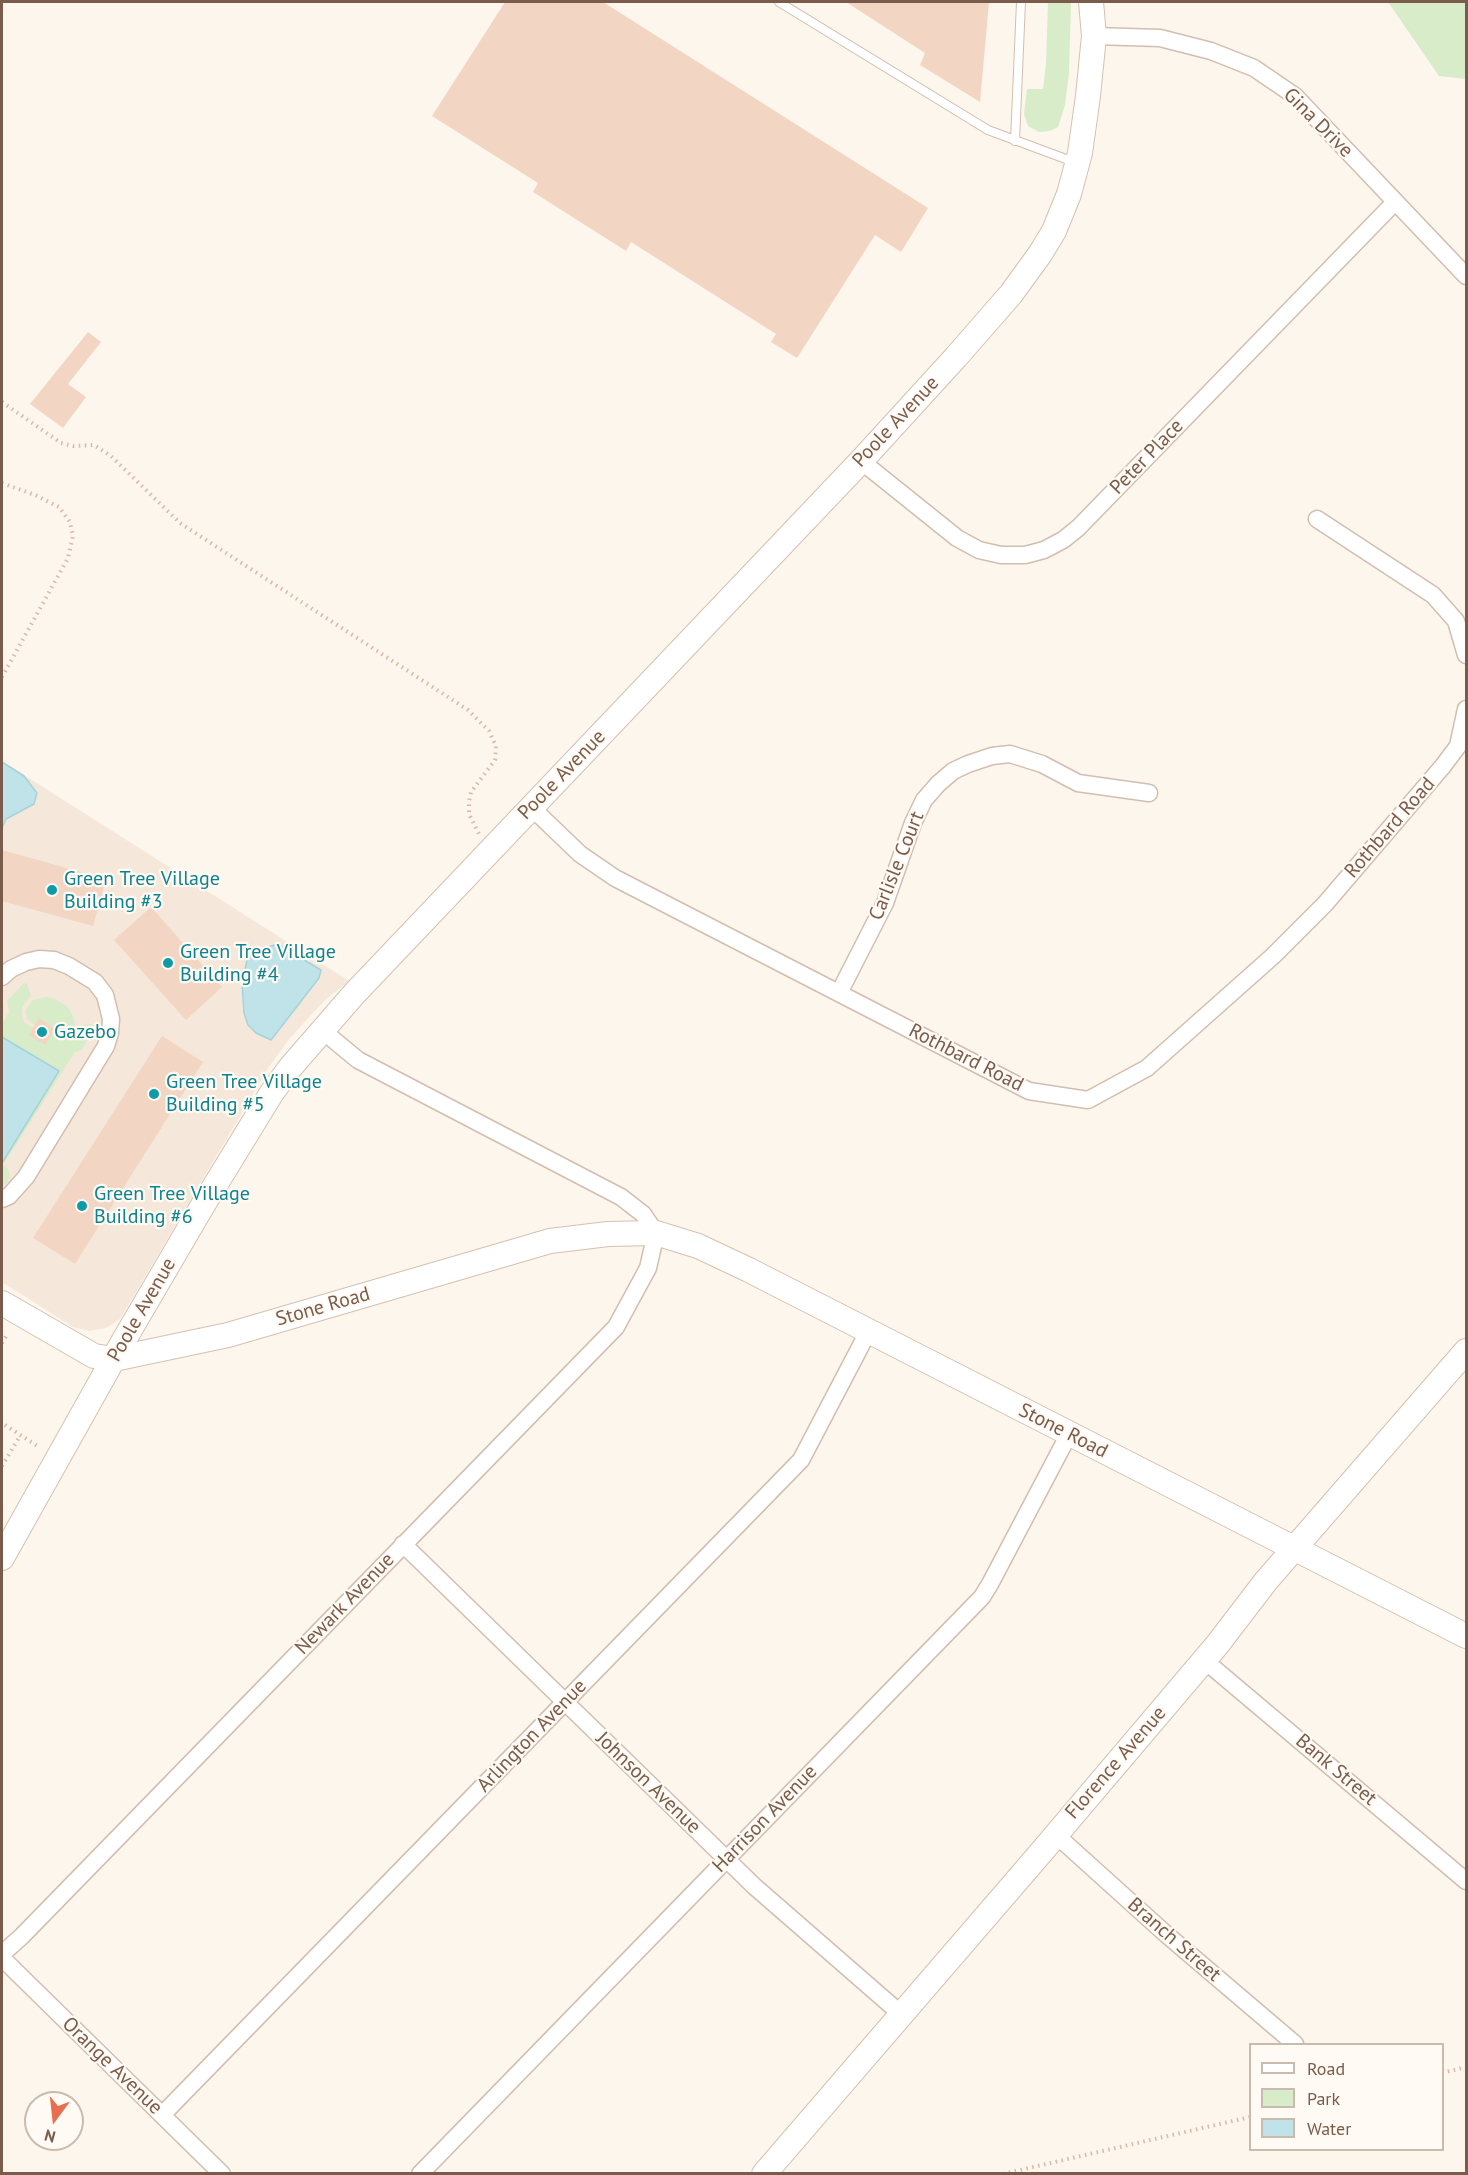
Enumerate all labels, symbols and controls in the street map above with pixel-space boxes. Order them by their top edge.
street label: Gina Drive [1278,83,1358,163]
street label: Poole Avenue [848,372,944,472]
street label: Peter Place [1105,414,1189,500]
street label: Poole Avenue [513,725,611,825]
street label: Rothbard Road [1340,773,1440,883]
street label: Carlisle Court [864,808,930,924]
place label: Green Tree Village Building #3 [64,867,220,914]
marker: Green Tree Village Building #3 [45,883,59,897]
place label: Green Tree Village Building #4 [180,940,336,987]
marker: Green Tree Village Building #4 [161,956,175,970]
street label: Rothbard Road [905,1019,1027,1097]
place label: Gazebo [54,1020,116,1044]
marker: Gazebo [35,1025,49,1039]
place label: Green Tree Village Building #5 [166,1070,322,1117]
marker: Green Tree Village Building #5 [147,1087,161,1101]
place label: Green Tree Village Building #6 [94,1182,250,1229]
marker: Green Tree Village Building #6 [75,1199,89,1213]
street label: Poole Avenue [103,1254,181,1366]
street label: Stone Road [273,1282,373,1332]
street label: Stone Road [1014,1398,1112,1464]
street label: Newark Avenue [290,1548,400,1660]
street label: Arlington Avenue [472,1675,592,1797]
street label: Florence Avenue [1061,1702,1171,1824]
street label: Johnson Avenue [591,1727,705,1839]
street label: Bank Street [1291,1729,1381,1811]
street label: Harrison Avenue [708,1760,822,1878]
street label: Branch Street [1122,1893,1226,1987]
street label: Orange Avenue [57,2012,167,2120]
legend [1249,2043,1444,2151]
text: Road [1307,2057,1345,2080]
text: Park [1307,2087,1340,2110]
north arrow [24,2091,84,2151]
text: Water [1307,2117,1351,2140]
text: N [42,2125,58,2147]

